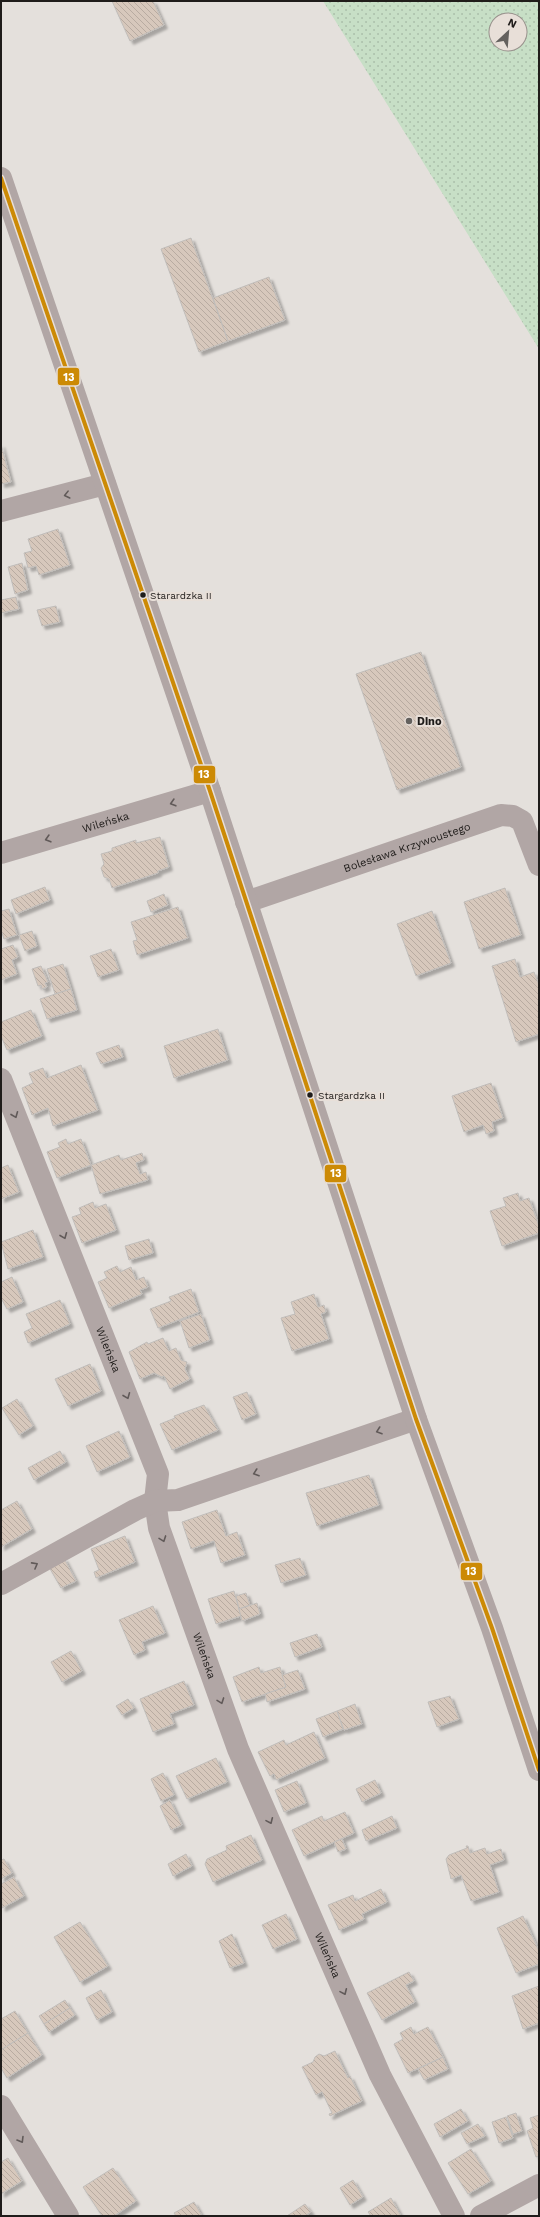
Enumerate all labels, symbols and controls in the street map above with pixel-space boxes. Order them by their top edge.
north arrow [488,12,528,52]
text: N [506,16,519,31]
line badge: 13 [57,367,80,386]
text: 13 [63,371,75,384]
one-way arrow [64,490,71,499]
marker: Starardzka II [138,590,148,600]
place label: Starardzka II [150,590,212,601]
place label: Dino [417,715,442,728]
marker: Dino [404,716,414,726]
line badge: 13 [193,765,216,784]
text: 13 [198,768,210,781]
one-way arrow [169,798,176,807]
street label: Wileńska [81,809,130,835]
street label: Bolesława Krzywoustego [342,819,472,875]
one-way arrow [45,834,52,843]
marker: Stargardzka II [305,1090,315,1100]
place label: Stargardzka II [318,1090,385,1101]
one-way arrow [11,1112,19,1119]
line badge: 13 [324,1164,347,1183]
text: 13 [330,1167,342,1180]
one-way arrow [59,1233,67,1240]
street label: Wileńska [94,1325,123,1374]
one-way arrow [123,1392,131,1399]
one-way arrow [376,1426,383,1435]
one-way arrow [253,1468,260,1477]
one-way arrow [158,1535,166,1542]
line badge: 13 [460,1562,483,1581]
one-way arrow [31,1563,38,1570]
text: 13 [465,1565,477,1578]
street label: Wileńska [190,1631,219,1680]
one-way arrow [216,1697,224,1704]
one-way arrow [265,1818,273,1825]
street label: Wileńska [312,1930,343,1980]
one-way arrow [339,1987,347,1995]
one-way arrow [17,2136,24,2143]

